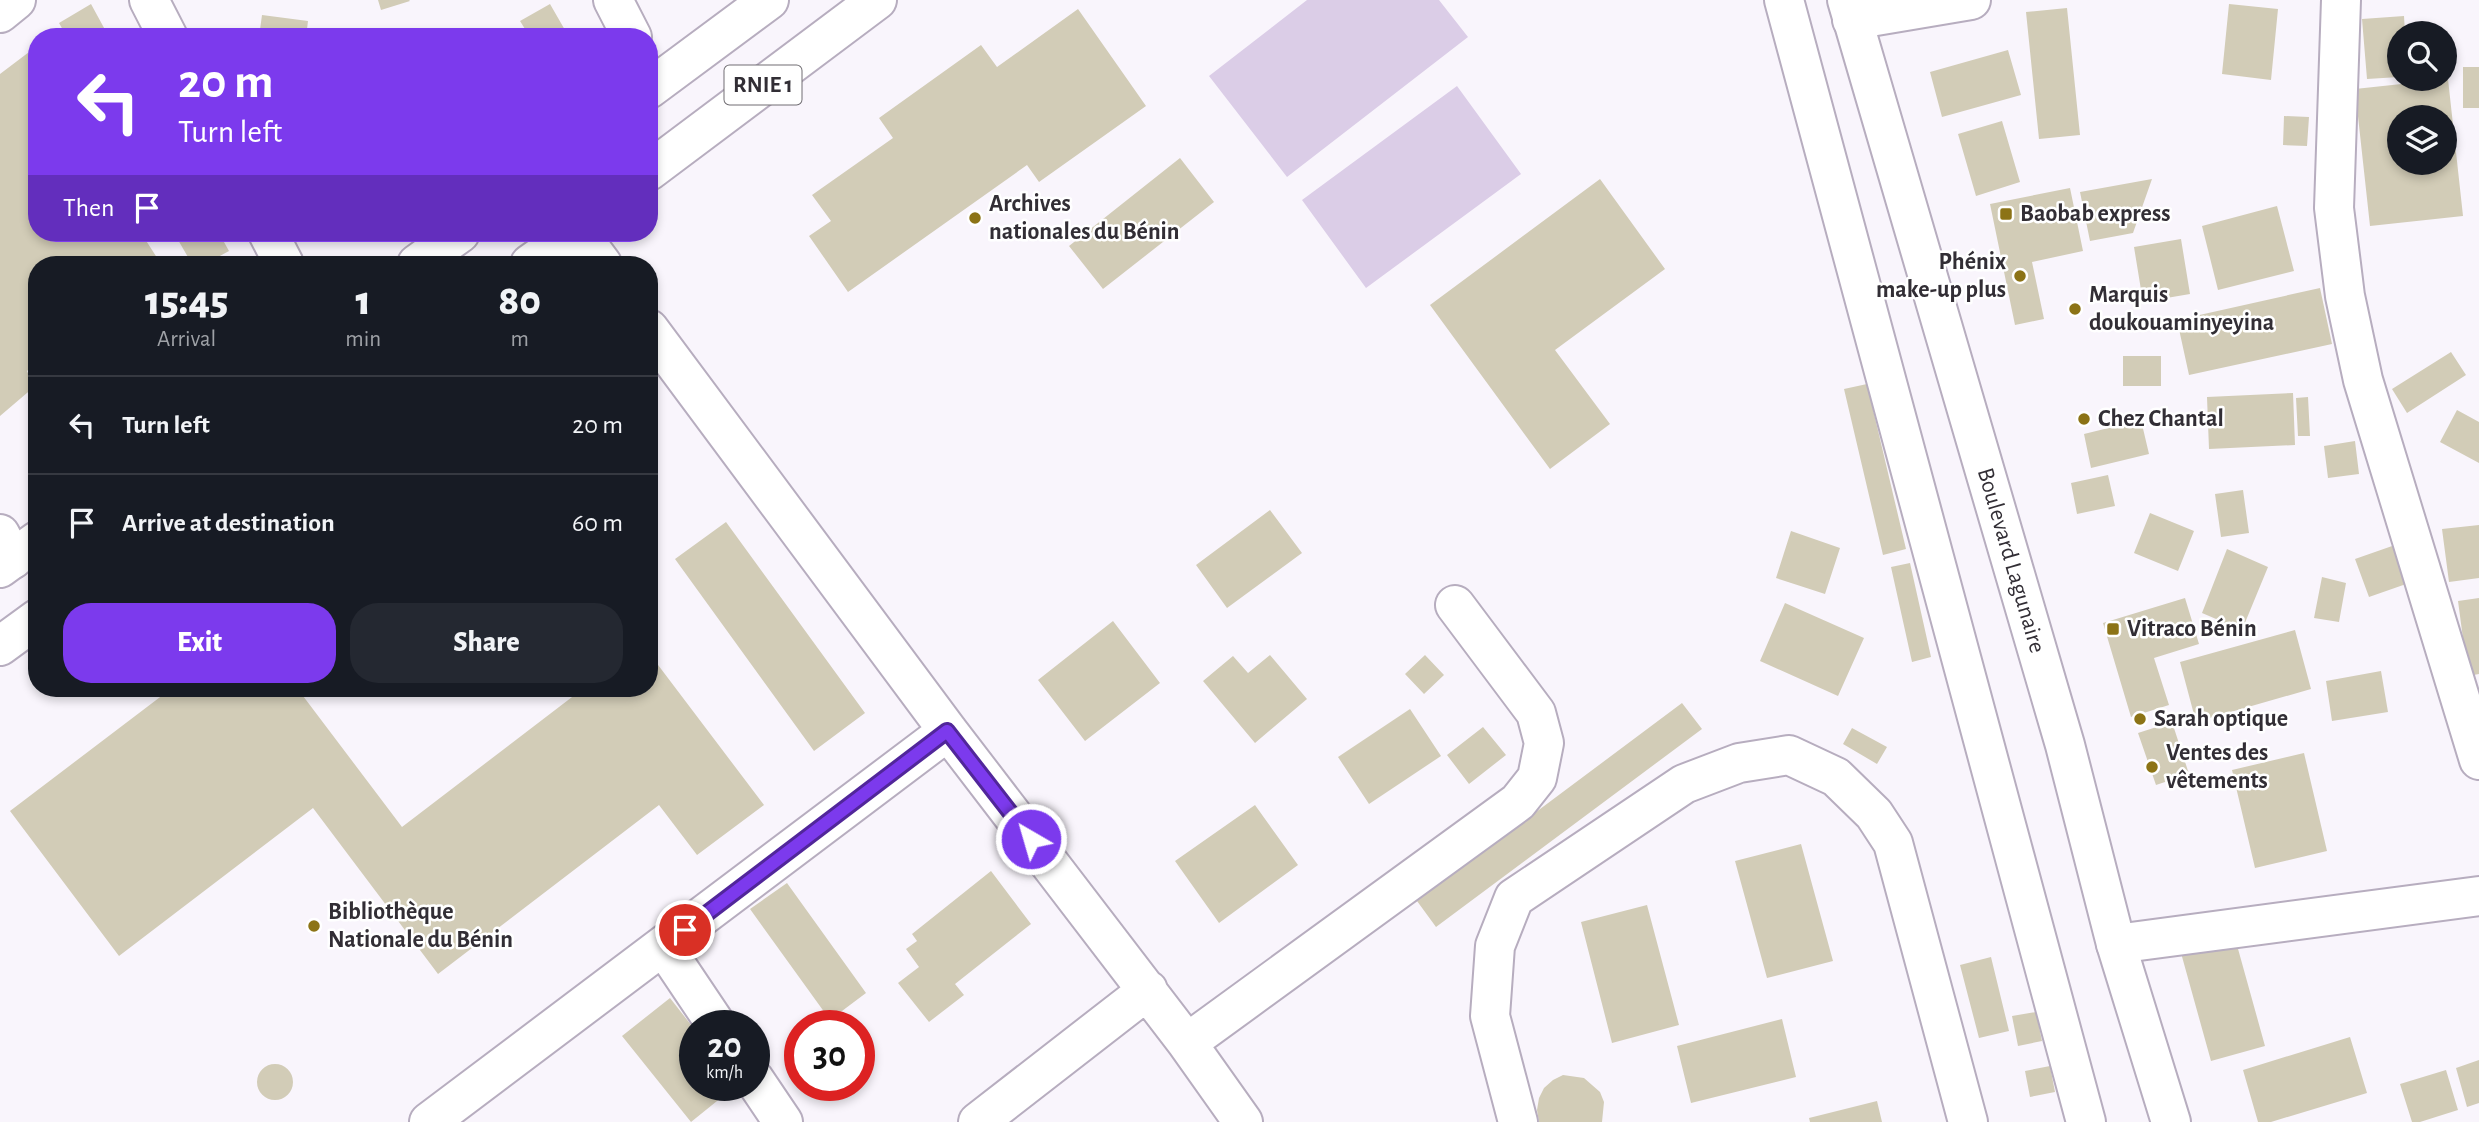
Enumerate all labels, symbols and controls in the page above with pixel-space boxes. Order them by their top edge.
map controls [2387,21,2457,175]
button: search [2387,21,2457,91]
icon: left [63,56,154,147]
text: 20 m [178,58,274,107]
road number: RNIE 1 [724,66,802,104]
button: layers [2387,105,2457,175]
text: Turn left [178,116,282,148]
icon: arrive [128,189,166,227]
place label: Archives nationales du Bénin [989,192,1180,244]
text: Then [63,195,114,221]
place label: Baobab express [2020,202,2170,226]
marker: Baobab express [1998,206,2014,222]
marker: Archives nationales du Bénin [967,210,983,226]
place label: Phénix make-up plus [1876,250,2006,302]
marker: Phénix make-up plus [2012,268,2028,284]
text: 15:45 [145,280,228,322]
text: 1 [356,280,371,322]
text: 80 [498,280,541,322]
place label: Marquis doukouaminyeyina [2089,283,2274,335]
marker: Marquis doukouaminyeyina [2067,301,2083,317]
text: Arrival [157,328,216,351]
text: min [345,328,381,351]
text: m [510,328,529,351]
icon: left [63,406,101,444]
place label: Chez Chantal [2098,407,2224,431]
marker: Chez Chantal [2076,411,2092,427]
text: Turn left [122,412,210,438]
text: 20 m [572,412,623,438]
street label: Boulevard Lagunaire [1973,465,2049,656]
icon: arrive [63,504,101,542]
text: Arrive at destination [122,510,335,536]
text: 60 m [572,510,623,536]
button: Exit [63,603,336,683]
button: Share [350,603,623,683]
place label: Vitraco Bénin [2127,617,2257,641]
marker: Vitraco Bénin [2105,621,2121,637]
place label: Sarah optique [2154,707,2288,731]
marker: Sarah optique [2132,711,2148,727]
place label: Ventes des vêtements [2166,741,2268,793]
marker: Ventes des vêtements [2144,759,2160,775]
position arrow [994,802,1068,876]
place label: Bibliothèque Nationale du Bénin [328,900,513,952]
pin [655,900,715,960]
icon: arrive [666,911,704,949]
marker: Bibliothèque Nationale du Bénin [306,918,322,934]
speed limit sign: 30 [784,1010,875,1101]
text: 20 [707,1029,742,1064]
text: km/h [706,1064,743,1082]

